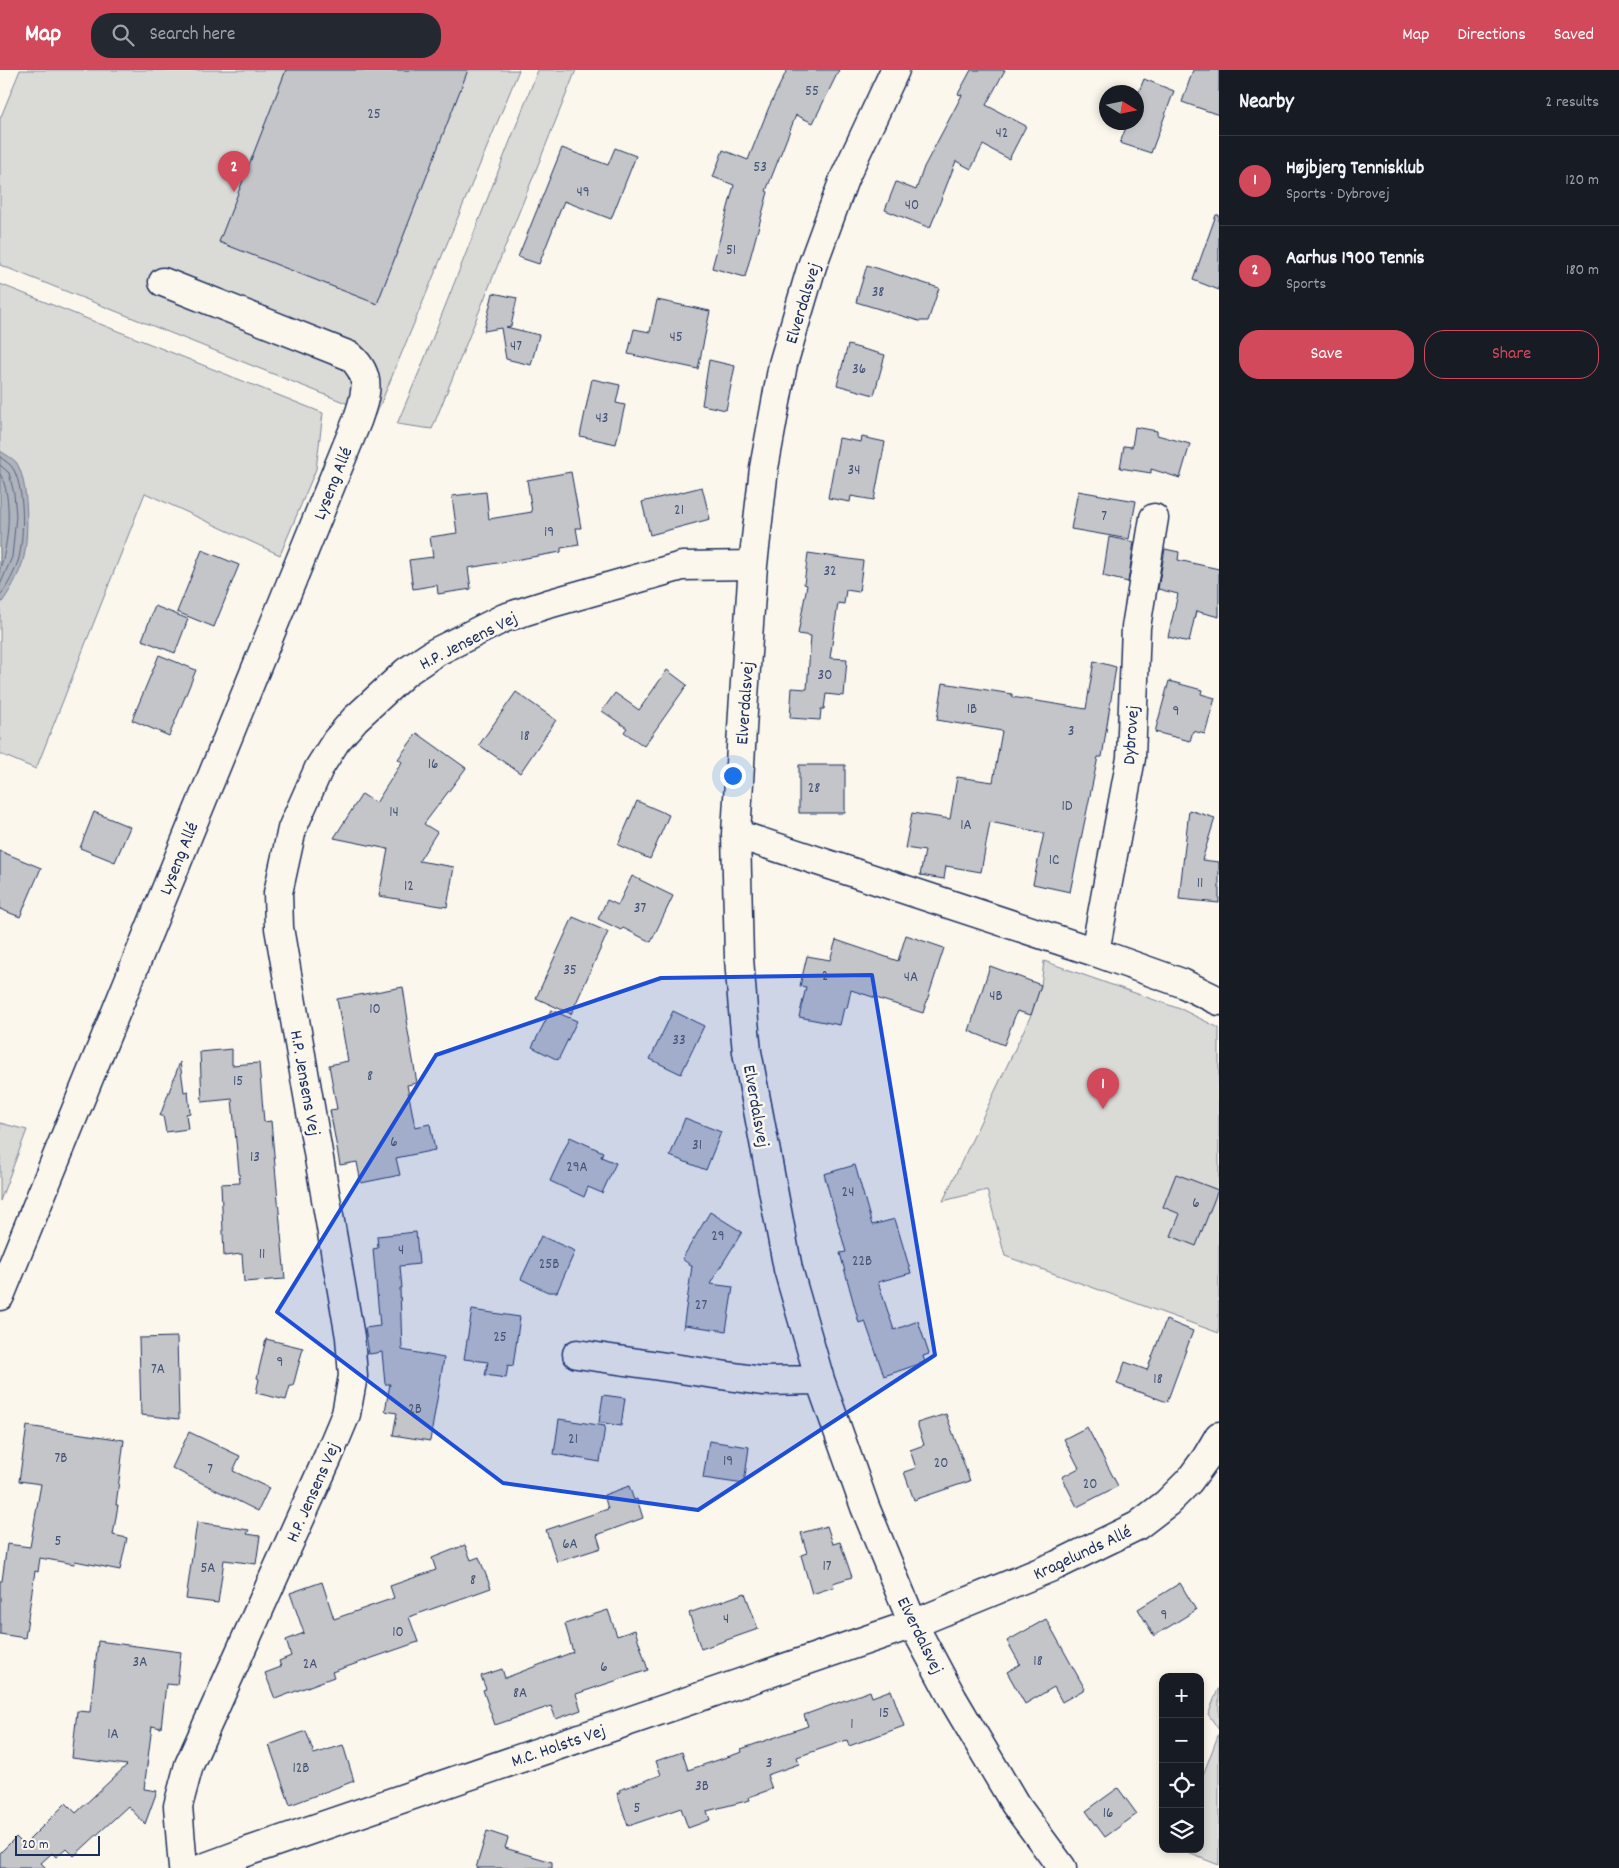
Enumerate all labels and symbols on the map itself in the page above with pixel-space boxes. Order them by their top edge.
house number: 55 [805,81,819,103]
north arrow [1099,85,1144,130]
house number: 25 [367,104,381,126]
house number: 42 [996,123,1008,145]
pin: 2 [218,151,250,192]
house number: 53 [753,157,767,179]
house number: 49 [576,182,590,204]
house number: 40 [905,195,919,217]
house number: 51 [726,240,736,262]
street label: Elverdalsvej [780,260,829,347]
house number: 38 [872,282,884,304]
house number: 45 [669,327,683,349]
house number: 47 [510,336,522,358]
house number: 36 [852,359,866,381]
house number: 43 [596,408,608,430]
street label: Lyseng Allé [308,444,360,524]
house number: 34 [848,460,860,482]
house number: 21 [674,500,684,522]
house number: 7 [1101,506,1107,528]
house number: 19 [544,522,554,544]
house number: 32 [823,561,837,583]
street label: H.P. Jensens Vej [416,607,523,678]
street label: Elverdalsvej [731,661,762,746]
house number: 30 [818,665,832,687]
house number: 1B [967,699,977,721]
house number: 9 [1173,701,1179,723]
street label: Dybrovej [1118,705,1147,766]
house number: 3 [1068,721,1074,743]
house number: 18 [520,726,530,748]
house number: 16 [428,754,438,776]
your location [720,763,746,789]
house number: 28 [808,778,820,800]
house number: 1D [1061,796,1073,818]
house number: 14 [389,802,399,824]
house number: 1A [960,815,972,837]
street label: Lyseng Allé [154,819,206,899]
house number: 1C [1049,850,1059,872]
house number: 11 [1197,873,1203,895]
house number: 12 [404,876,414,898]
house number: 37 [634,898,646,920]
house number: 35 [563,960,577,982]
house number: 2 [822,966,828,988]
house number: 4A [904,967,918,989]
house number: 4B [989,986,1003,1008]
house number: 10 [369,999,381,1021]
street label: H.P. Jensens Vej [282,1029,325,1138]
house number: 33 [672,1030,686,1052]
street label: Elverdalsvej [735,1063,774,1150]
house number: 8 [367,1066,373,1088]
pin: 1 [1087,1068,1119,1109]
house number: 15 [233,1071,243,1093]
house number: 6 [390,1132,398,1154]
house number: 31 [692,1135,702,1157]
house number: 13 [250,1147,260,1169]
house number: 29A [566,1157,588,1179]
house number: 24 [842,1182,854,1204]
house number: 6 [1192,1193,1200,1215]
house number: 29 [711,1226,725,1248]
house number: 4 [398,1240,404,1262]
house number: 11 [259,1244,265,1266]
house number: 22B [852,1251,872,1273]
house number: 25B [539,1254,559,1276]
house number: 27 [695,1295,707,1317]
house number: 25 [493,1327,507,1349]
house number: 9 [277,1352,283,1374]
house number: 7A [151,1359,165,1381]
house number: 18 [1153,1369,1163,1391]
house number: 2B [408,1399,422,1421]
house number: 21 [568,1429,578,1451]
street label: H.P. Jensens Vej [281,1439,347,1547]
house number: 7B [55,1448,67,1470]
house number: 19 [723,1451,733,1473]
house number: 20 [934,1453,948,1475]
house number: 7 [207,1459,213,1481]
house number: 20 [1083,1474,1097,1496]
street label: Kragelunds Allé [1030,1520,1137,1588]
house number: 5 [55,1531,62,1553]
house number: 6A [562,1534,578,1556]
house number: 17 [822,1556,832,1578]
house number: 5A [200,1558,216,1580]
house number: 8 [470,1570,476,1592]
street label: Elverdalsvej [889,1593,948,1679]
house number: 9 [1161,1605,1167,1627]
house number: 4 [723,1609,729,1631]
house number: 10 [392,1622,404,1644]
house number: 18 [1033,1651,1043,1673]
house number: 3A [133,1652,147,1674]
house number: 2A [303,1654,317,1676]
house number: 6 [600,1657,608,1679]
house number: 8A [513,1683,527,1705]
house number: 15 [879,1703,889,1725]
house number: 1 [850,1714,854,1736]
street label: M.C. Holsts Vej [508,1720,609,1775]
house number: 1A [107,1724,119,1746]
house number: 3 [766,1753,772,1775]
house number: 12B [293,1758,309,1780]
house number: 3B [695,1776,709,1798]
house number: 5 [634,1798,641,1820]
house number: 16 [1103,1803,1113,1825]
scale bar [15,1833,100,1856]

